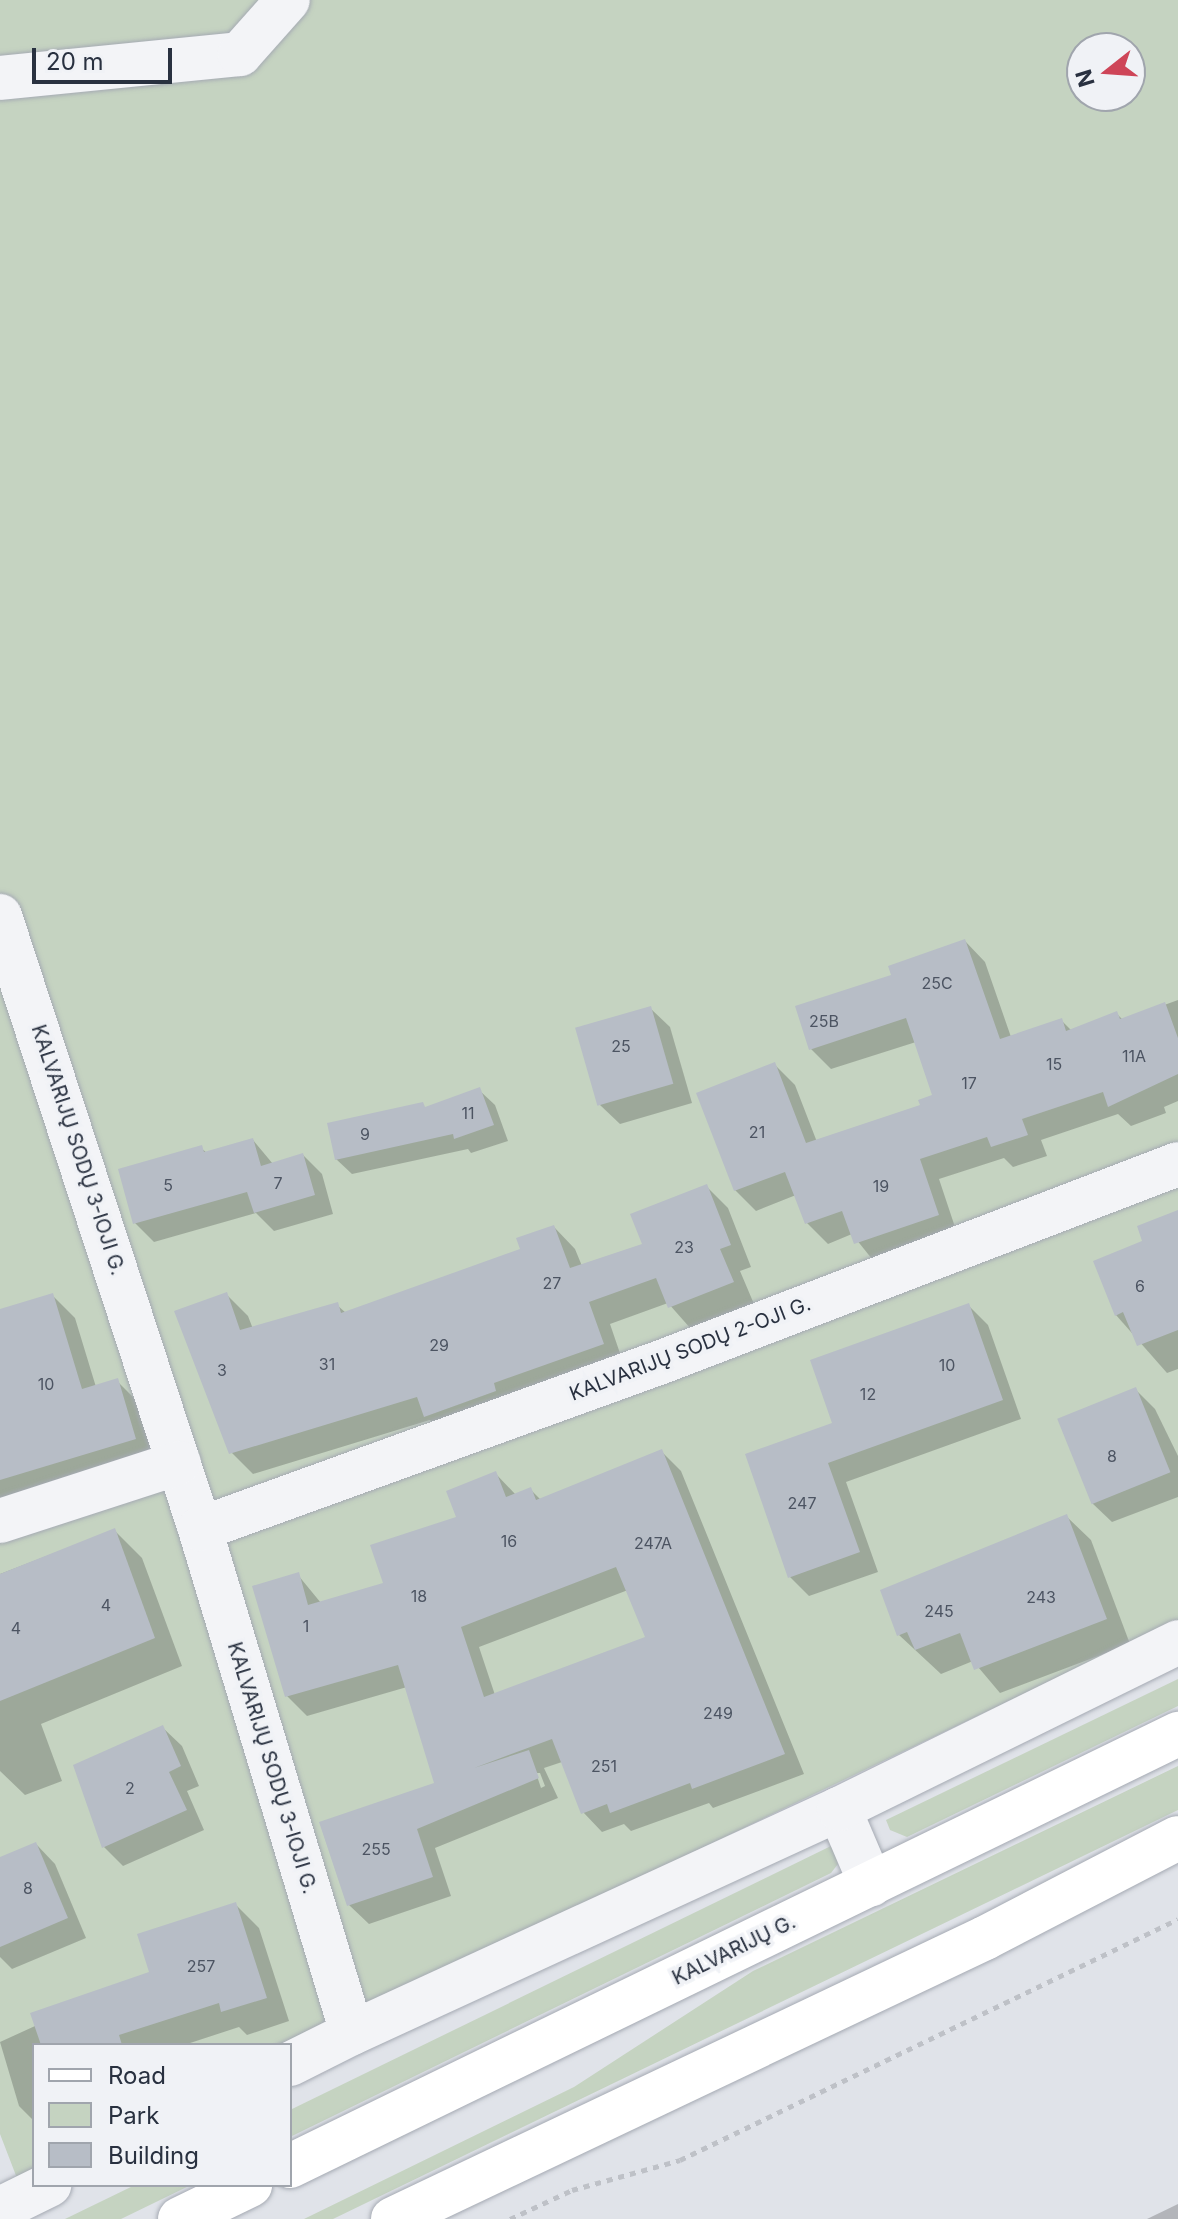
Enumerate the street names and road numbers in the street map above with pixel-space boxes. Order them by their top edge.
street label: KALVARIJŲ SODŲ 3-IOJI G. [26,1022,130,1278]
street label: KALVARIJŲ SODŲ 2-OJI G. [566,1292,814,1406]
street label: KALVARIJŲ SODŲ 3-IOJI G. [222,1639,322,1897]
street label: KALVARIJŲ G. [668,1910,800,1990]

